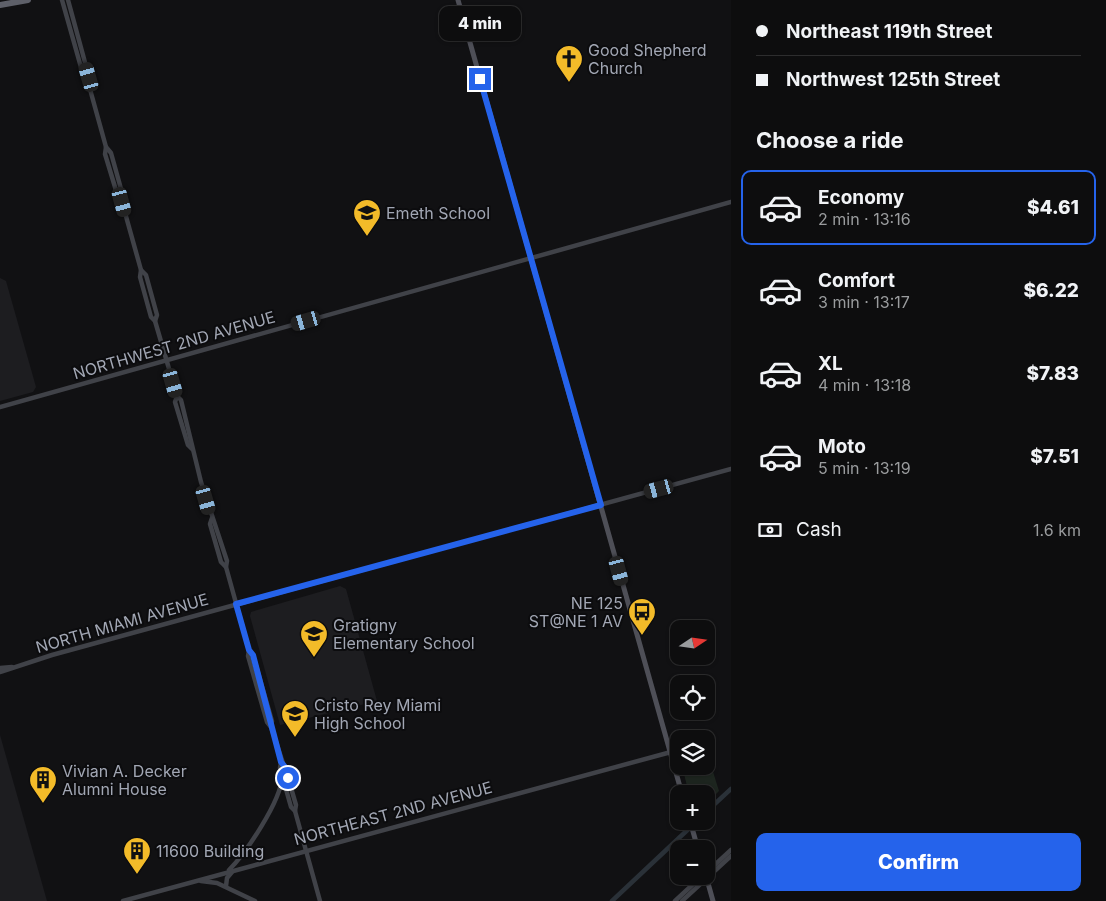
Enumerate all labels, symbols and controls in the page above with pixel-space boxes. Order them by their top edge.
callout: 4 min [439,7,521,42]
text: 4 min [458,13,502,33]
text: Northeast 119th Street [786,20,992,43]
place label: Good Shepherd Church [588,40,707,78]
church icon: Good Shepherd Church [554,44,584,83]
car [77,61,100,93]
route end [469,68,491,90]
text: Northwest 125th Street [786,68,1000,91]
text: Choose a ride [756,127,904,153]
icon: car [758,185,803,230]
car [110,186,133,218]
text: Economy [818,186,904,209]
text: $4.61 [1027,196,1079,219]
school or university icon: Emeth School [352,198,382,237]
place label: Emeth School [386,203,490,223]
text: 2 min · 13:16 [818,209,911,229]
icon: car [758,268,803,313]
text: Comfort [818,269,895,292]
text: $6.22 [1023,279,1079,302]
text: 3 min · 13:17 [818,292,910,312]
street label: NORTHWEST 2ND AVENUE [71,307,277,383]
car [289,310,322,332]
icon: car [758,351,803,396]
text: XL [818,352,843,375]
text: $7.83 [1026,362,1079,385]
car [161,367,184,399]
text: 4 min · 13:18 [818,375,911,395]
icon: car [758,434,803,479]
text: Moto [818,435,866,458]
text: $7.51 [1030,445,1079,468]
text: 5 min · 13:19 [818,458,911,478]
car [642,478,675,500]
car [194,484,217,516]
icon: cash [756,516,784,544]
text: Cash [796,518,842,541]
text: 1.6 km [1033,520,1081,540]
car [607,555,630,587]
street label: NORTH MIAMI AVENUE [33,589,211,657]
place label: NE 125 ST@NE 1 AV [529,593,623,631]
bus stop icon: NE 125 ST@NE 1 AV [627,597,657,636]
place label: Gratigny Elementary School [333,615,475,653]
school or university icon: Gratigny Elementary School [299,619,329,658]
north arrow [670,620,715,665]
map controls [670,620,715,885]
button: locate [670,675,715,720]
place label: Cristo Rey Miami High School [314,695,441,733]
school or university icon: Cristo Rey Miami High School [280,699,310,738]
button: layers [670,730,715,775]
place label: Vivian A. Decker Alumni House [62,761,187,799]
building icon: Vivian A. Decker Alumni House [28,765,58,804]
route start [277,767,299,789]
street label: NORTHEAST 2ND AVENUE [292,777,494,849]
button: + [670,785,715,830]
button: Confirm [756,833,1081,891]
building icon: 11600 Building [122,836,152,875]
button: − [670,840,715,885]
place label: 11600 Building [156,841,264,861]

